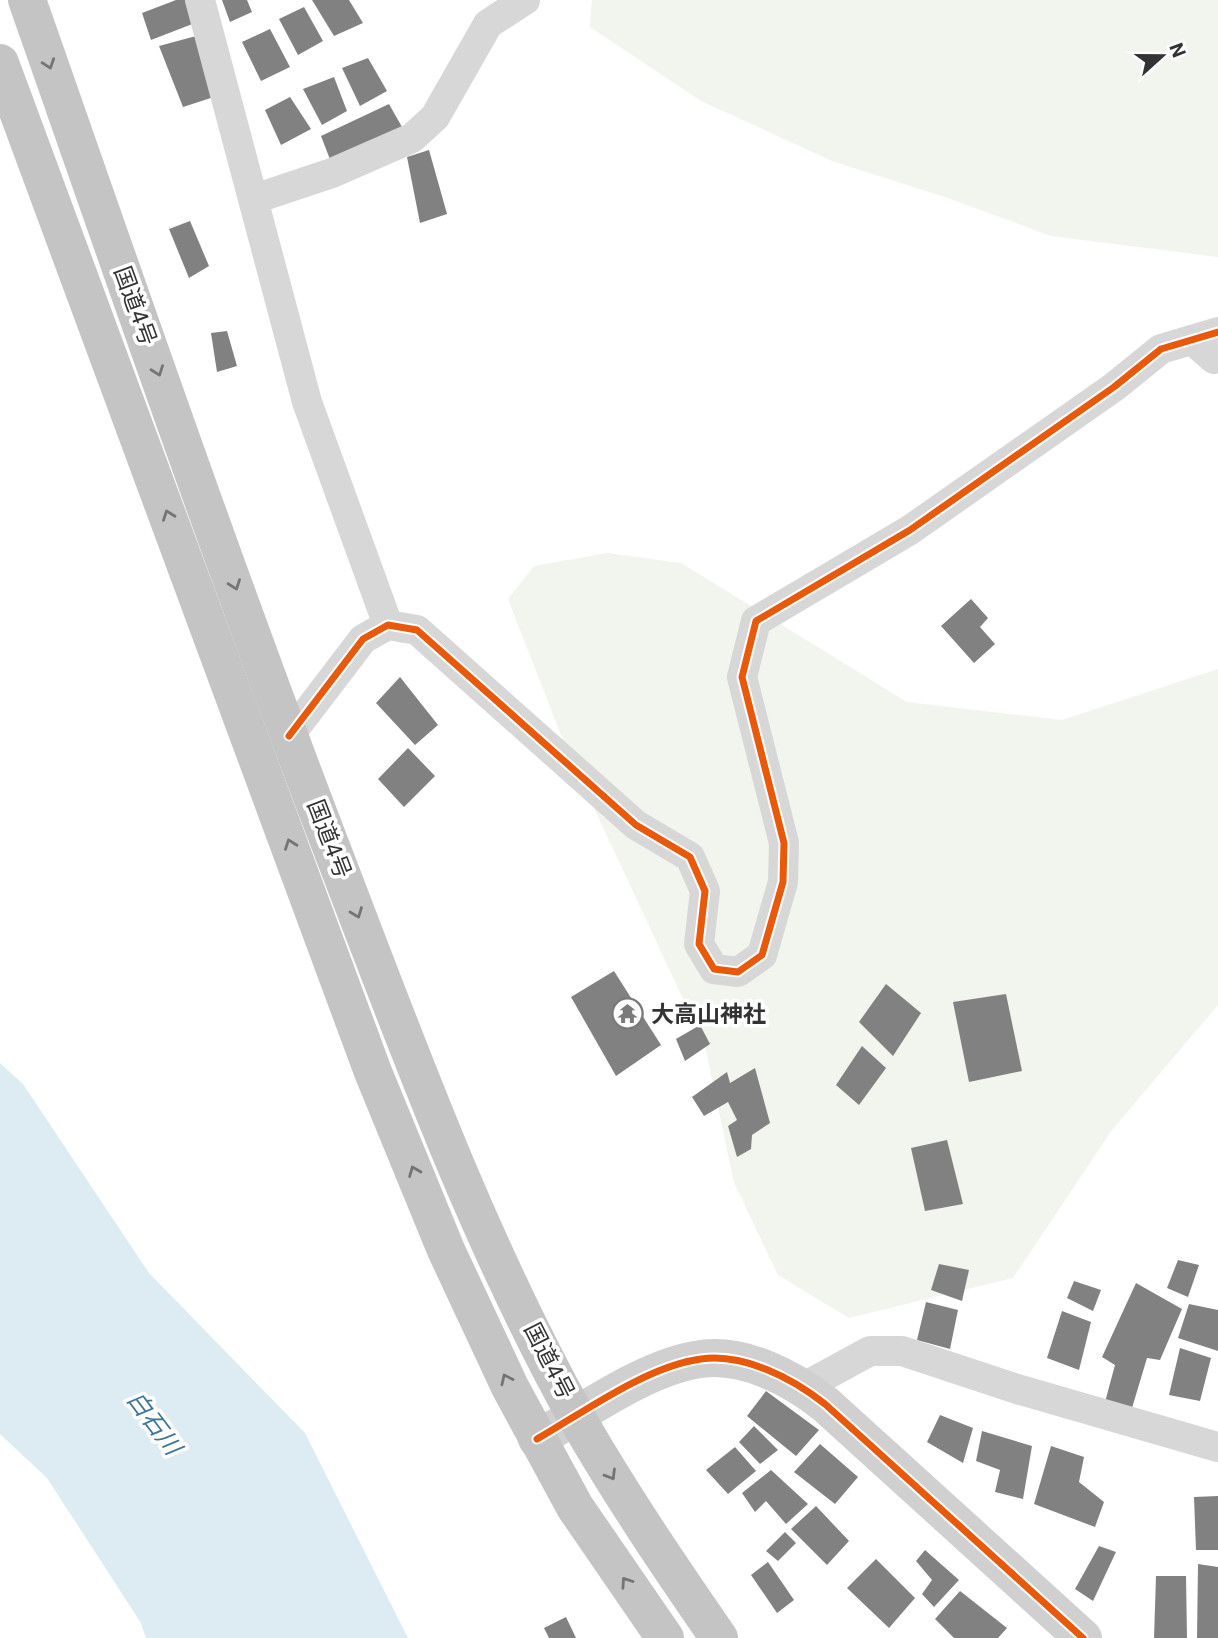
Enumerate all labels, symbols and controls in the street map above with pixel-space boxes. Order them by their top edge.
north arrow [1127,21,1197,91]
text: N [1164,40,1191,60]
one-way arrow [41,58,55,70]
street label: 国道4号 [108,263,162,349]
one-way arrow [150,364,164,376]
one-way arrow [163,510,177,522]
one-way arrow [227,579,241,591]
street label: 国道4号 [302,796,356,882]
one-way arrow [284,838,298,850]
one-way arrow [348,907,362,919]
temple icon: 大高山神社 [611,997,645,1031]
place label: 大高山神社 [651,1001,766,1028]
one-way arrow [408,1165,422,1177]
street label: 国道4号 [518,1318,580,1404]
one-way arrow [500,1374,514,1386]
water label: 白石川 [121,1386,189,1463]
one-way arrow [603,1467,616,1480]
one-way arrow [622,1577,634,1590]

